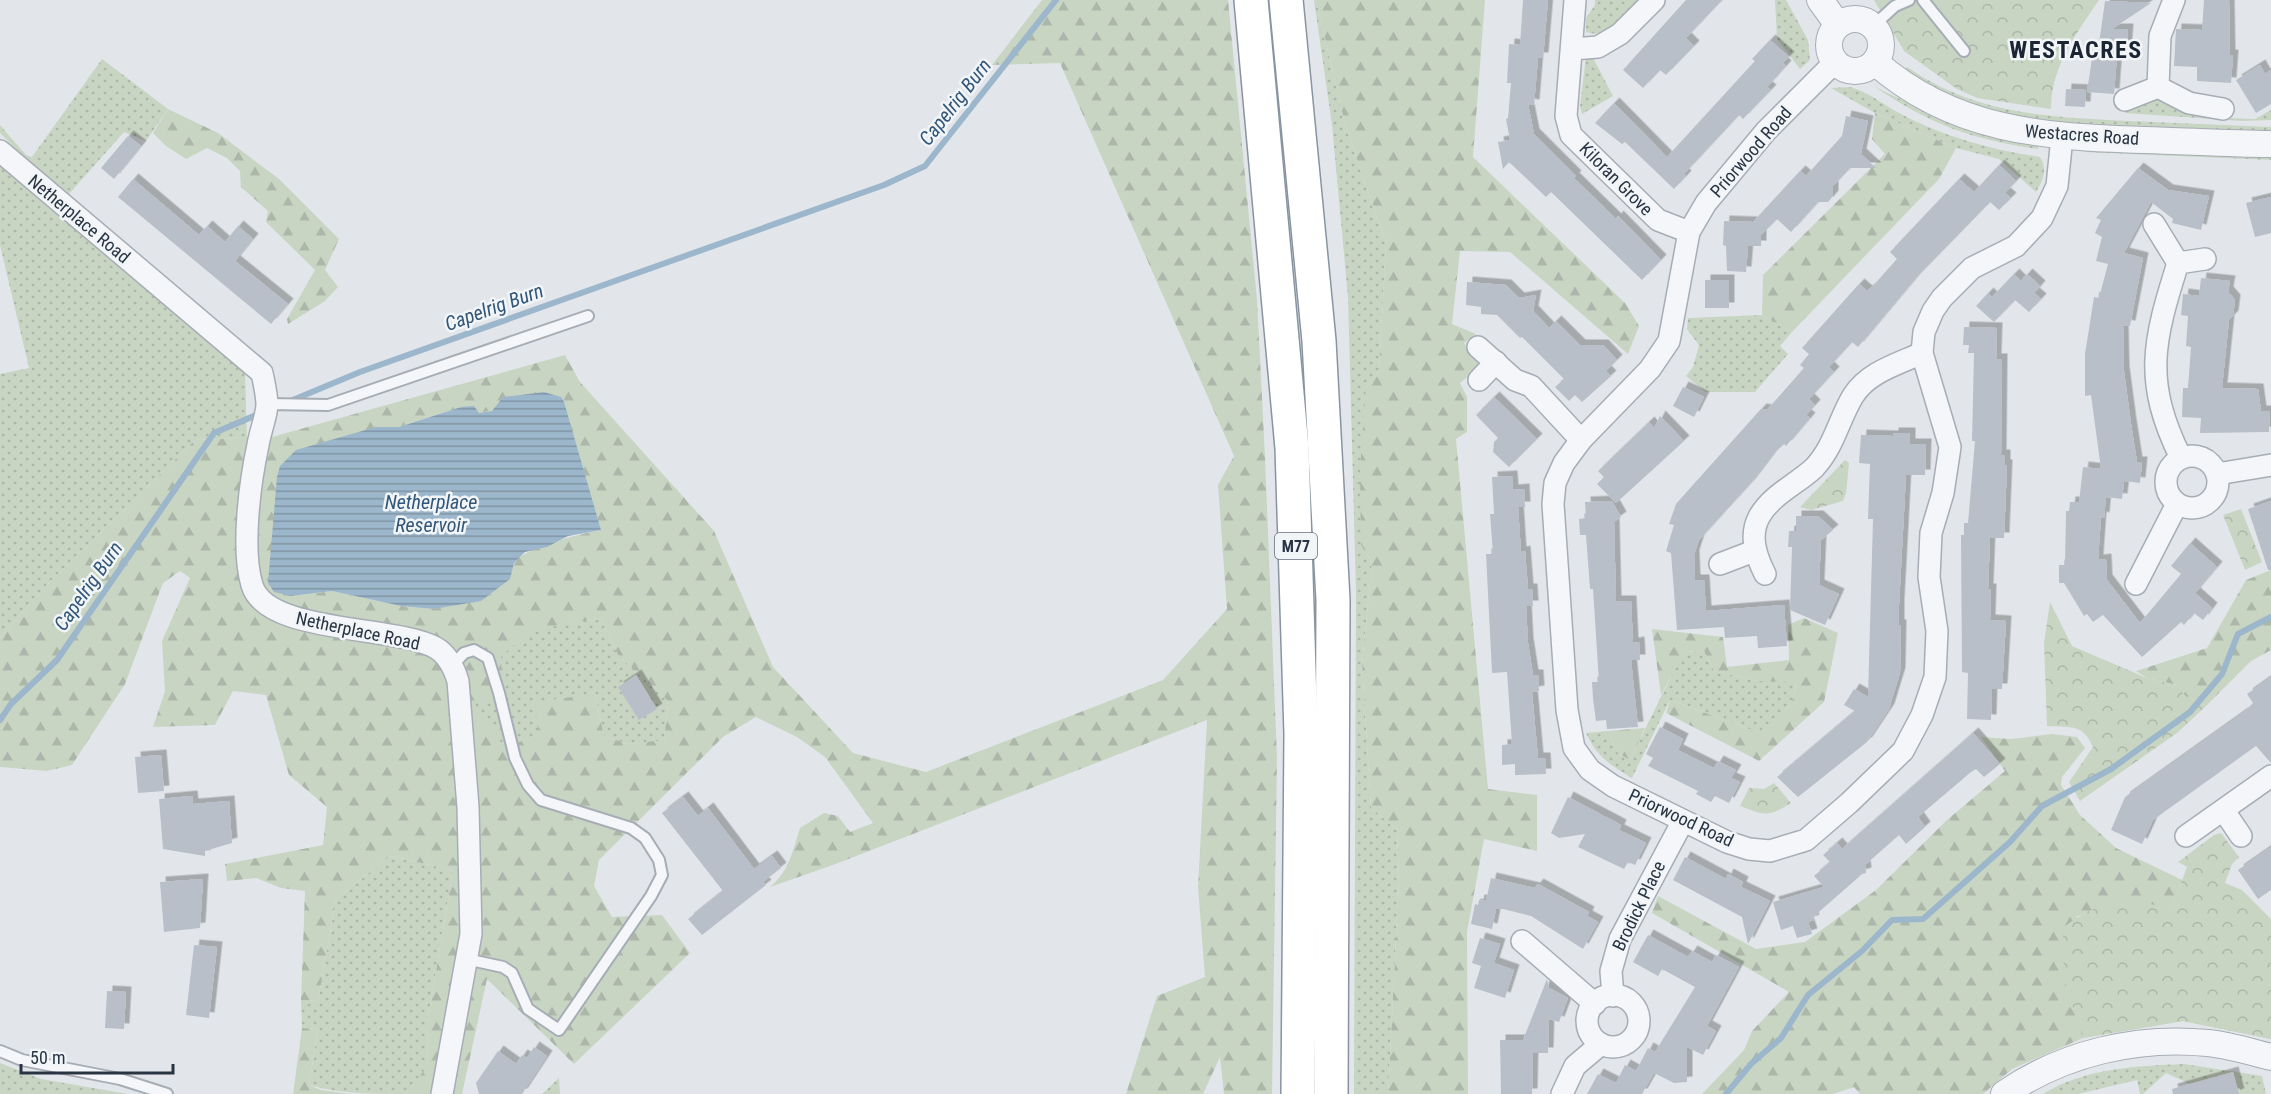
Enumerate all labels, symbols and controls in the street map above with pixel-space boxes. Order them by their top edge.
district label: WESTACRES [2009,36,2143,64]
water label: Capelrig Burn [914,54,996,150]
street label: Priorwood Road [1706,102,1796,201]
street label: Westacres Road [2024,120,2140,149]
street label: Kiloran Grove [1575,138,1657,220]
street label: Netherplace Road [24,170,134,267]
water label: Capelrig Burn [441,278,547,336]
water label: Netherplace Reservoir [385,490,477,537]
road number: M77 [1275,533,1317,559]
water label: Capelrig Burn [49,537,127,635]
street label: Netherplace Road [294,607,422,654]
street label: Priorwood Road [1625,784,1737,851]
street label: Brodick Place [1608,857,1669,954]
scale bar [21,1037,172,1075]
text: 50 m [30,1047,65,1068]

